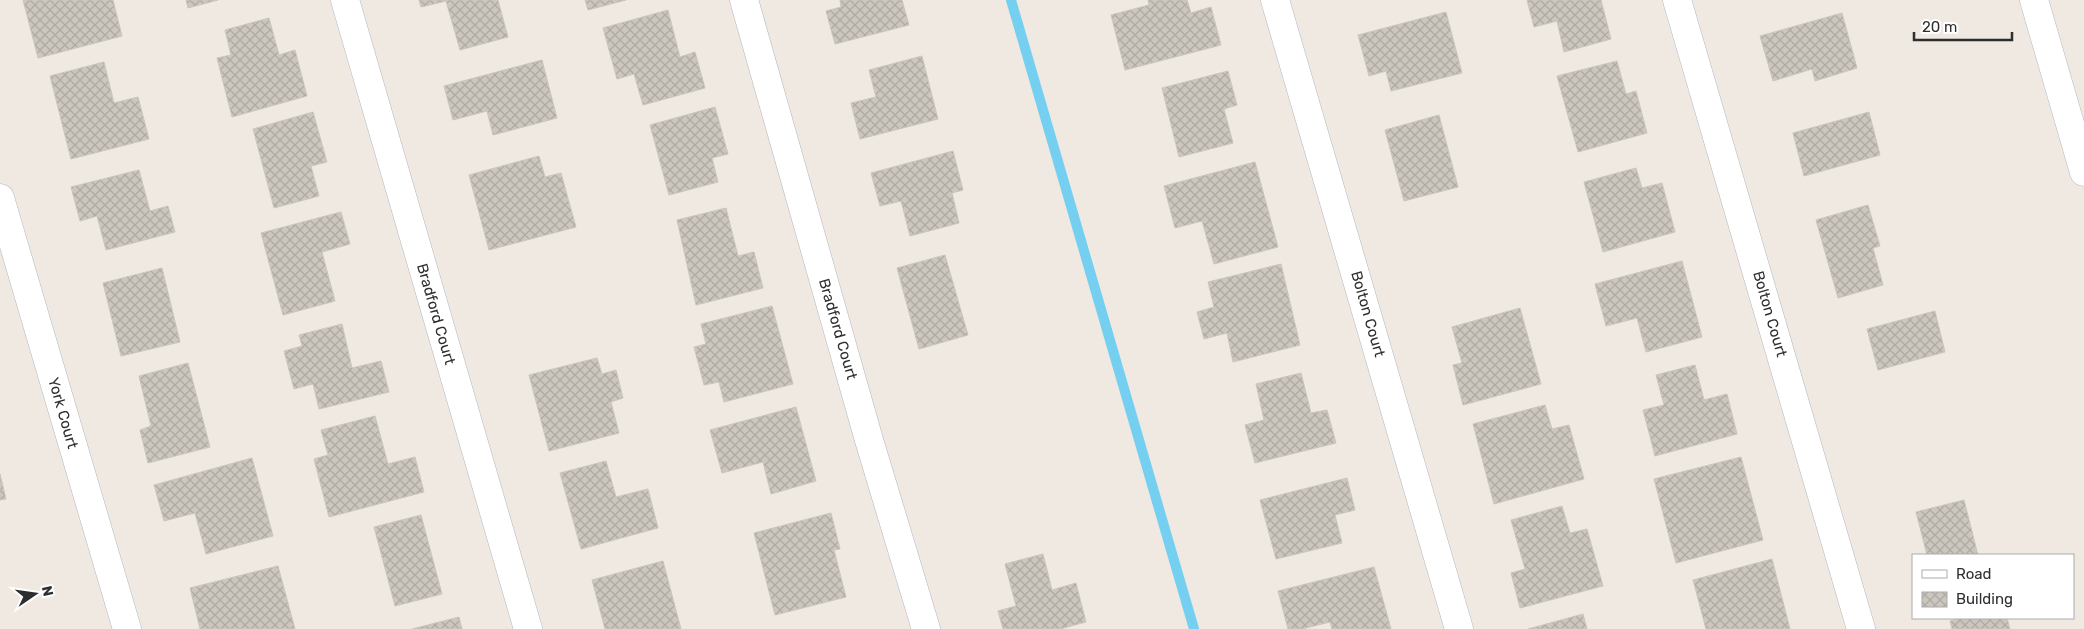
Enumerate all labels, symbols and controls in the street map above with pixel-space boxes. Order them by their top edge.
scale bar [1914,10,2012,42]
text: 20 m [1922,18,1957,36]
street label: Bradford Court [413,261,459,367]
street label: Bolton Court [1347,269,1389,359]
street label: Bolton Court [1749,269,1791,359]
street label: Bradford Court [815,276,861,382]
street label: York Court [44,375,82,451]
legend [1912,554,2074,619]
text: Road [1956,565,1992,583]
north arrow [10,569,60,619]
text: N [38,584,57,598]
text: Building [1956,590,2013,608]

